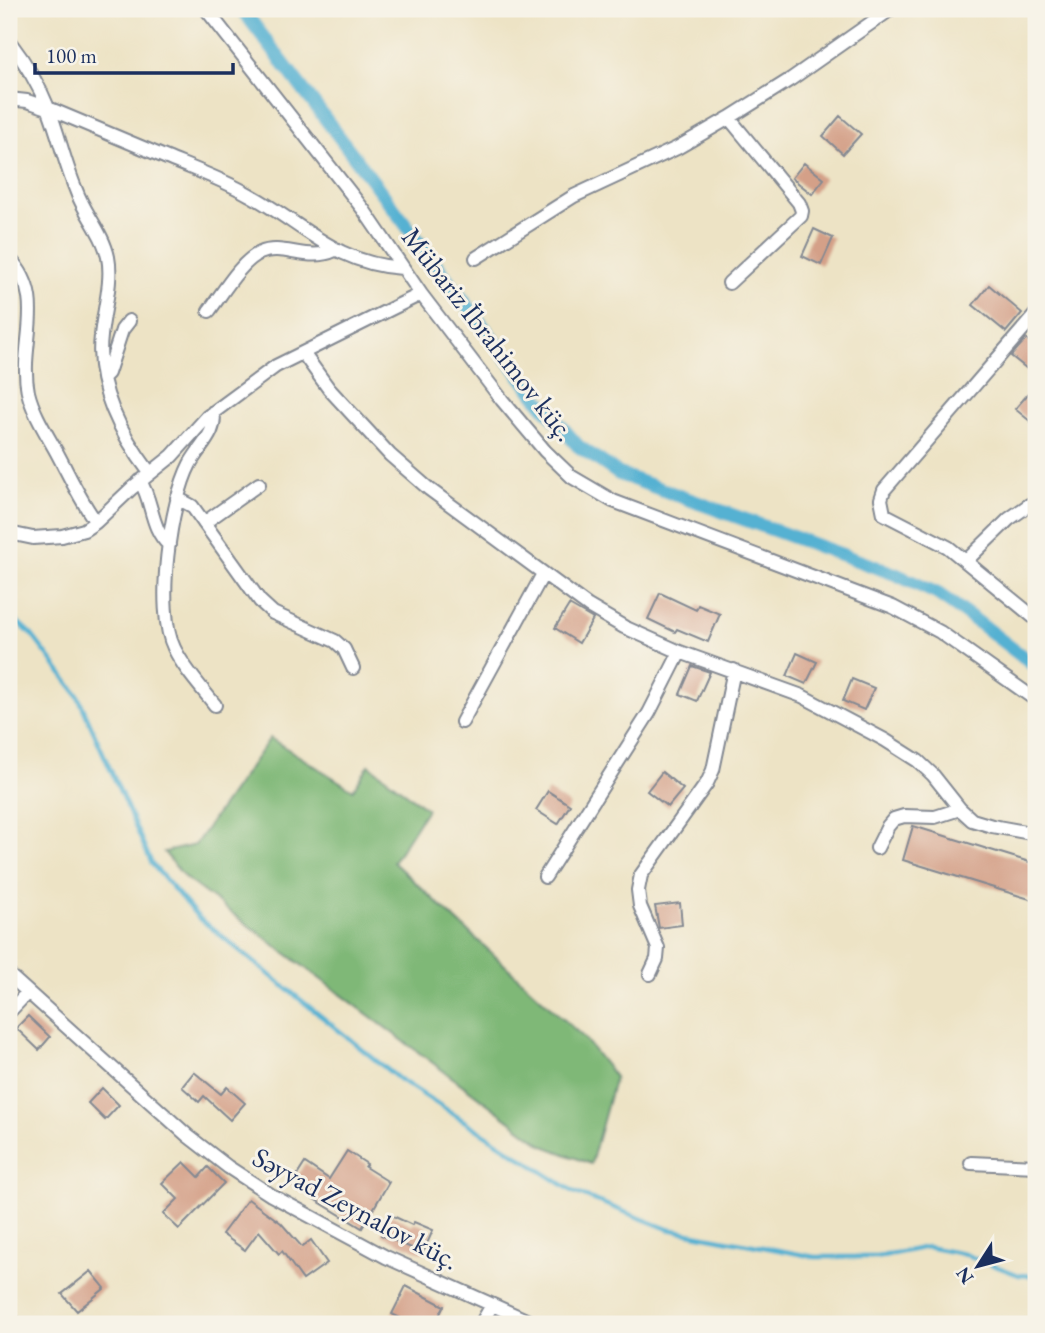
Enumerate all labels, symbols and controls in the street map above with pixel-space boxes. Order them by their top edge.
scale bar [35,32,233,76]
text: 100 m [46,42,97,69]
street label: Mübariz İbrahimov küç. [394,220,584,448]
street label: Səyyad Zeynalov küç. [247,1138,465,1278]
north arrow [944,1232,1014,1302]
text: N [950,1262,979,1289]

